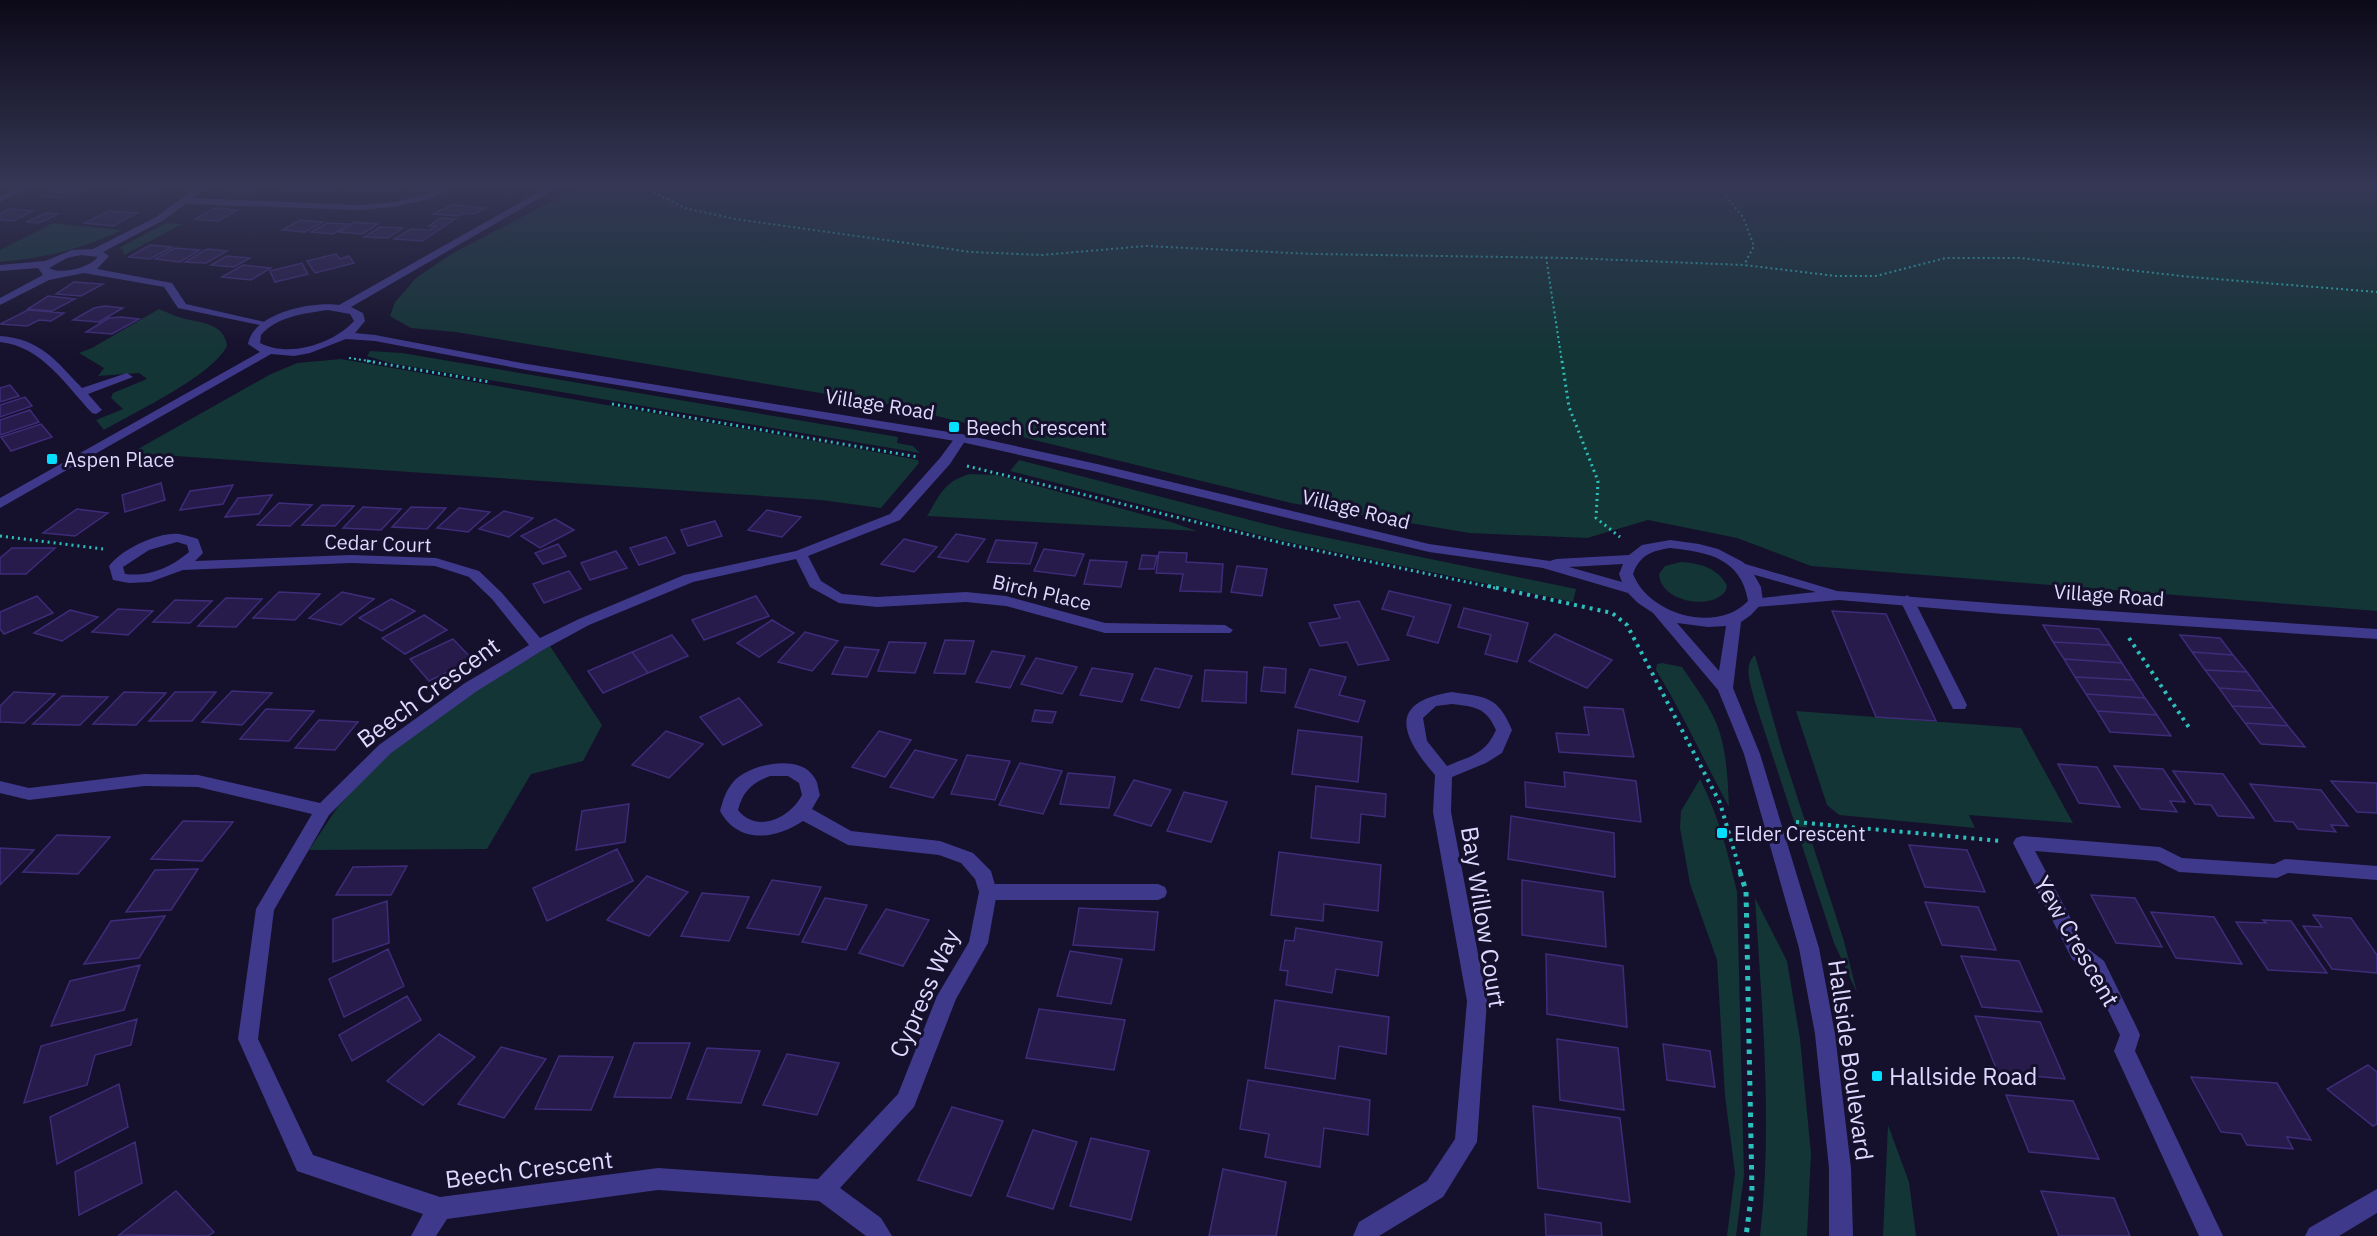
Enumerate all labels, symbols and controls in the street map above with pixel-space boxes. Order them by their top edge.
street label: Village Road [823,382,937,426]
place label: Beech Crescent [966,414,1107,441]
marker: Beech Crescent [947,420,961,434]
place label: Aspen Place [64,446,174,473]
marker: Aspen Place [45,452,59,466]
street label: Village Road [1299,483,1413,535]
street label: Cedar Court [324,528,432,558]
street label: Birch Place [990,568,1094,616]
street label: Village Road [2053,578,2165,612]
street label: Beech Crescent [350,629,506,755]
place label: Elder Crescent [1734,820,1865,847]
street label: Bay Willow Court [1454,824,1514,1010]
marker: Elder Crescent [1715,826,1729,840]
street label: Yew Crescent [2027,870,2127,1012]
street label: Cypress Way [881,924,967,1062]
street label: Hallside Boulevard [1821,958,1881,1162]
place label: Hallside Road [1889,1060,2037,1092]
marker: Hallside Road [1870,1069,1884,1083]
street label: Beech Crescent [443,1143,615,1195]

